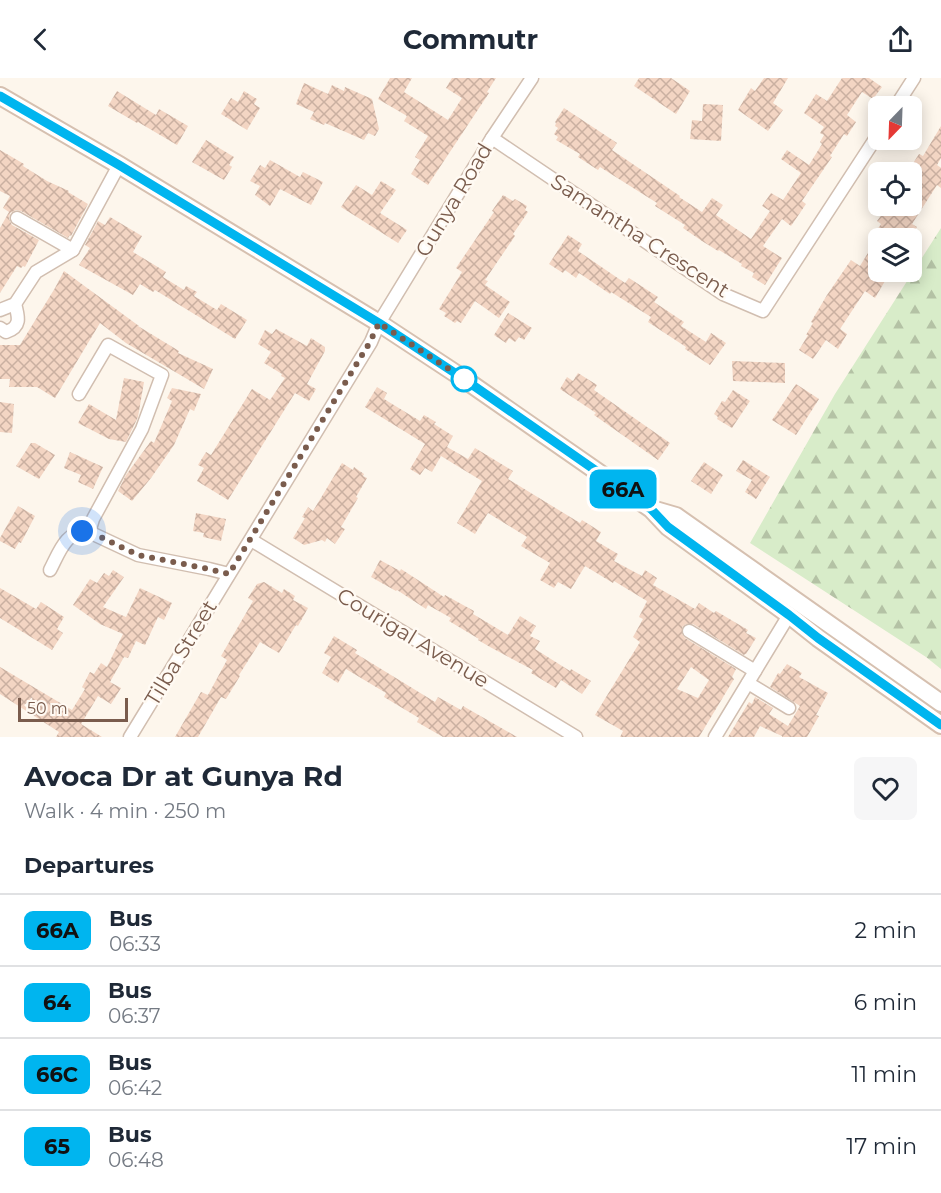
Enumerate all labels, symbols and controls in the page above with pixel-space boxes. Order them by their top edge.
icon: back [24,23,57,56]
text: Commutr [403,23,538,56]
icon: share [884,23,917,56]
north arrow [868,96,922,150]
map controls [868,96,922,282]
street label: Gunya Road [410,138,497,261]
button: locate [868,162,922,216]
street label: Samantha Crescent [546,169,734,303]
button: layers [868,228,922,282]
unlabelled marker [451,366,477,392]
line badge: 66A [588,470,658,508]
text: 66A [602,477,644,502]
your location [67,516,97,546]
street label: Courigal Avenue [333,582,494,693]
street label: Tilba Street [139,595,222,710]
scale bar [18,695,128,722]
text: 50 m [27,699,68,718]
button: heart [854,757,917,820]
text: Avoca Dr at Gunya Rd [24,759,343,793]
text: Walk · 4 min · 250 m [24,799,226,823]
text: Departures [24,852,154,879]
text: Bus [109,905,153,932]
text: 2 min [855,917,917,944]
text: 66A [36,918,79,943]
text: 06:33 [109,932,161,956]
text: Bus [108,977,152,1004]
text: 6 min [854,989,917,1016]
text: 64 [43,990,71,1015]
text: 06:37 [108,1004,160,1028]
text: Bus [108,1049,152,1076]
text: 11 min [851,1061,917,1088]
text: 66C [36,1062,78,1087]
text: 06:42 [108,1076,162,1100]
text: Bus [108,1121,152,1148]
text: 17 min [846,1133,917,1160]
text: 65 [44,1134,70,1159]
text: 06:48 [108,1148,164,1172]

